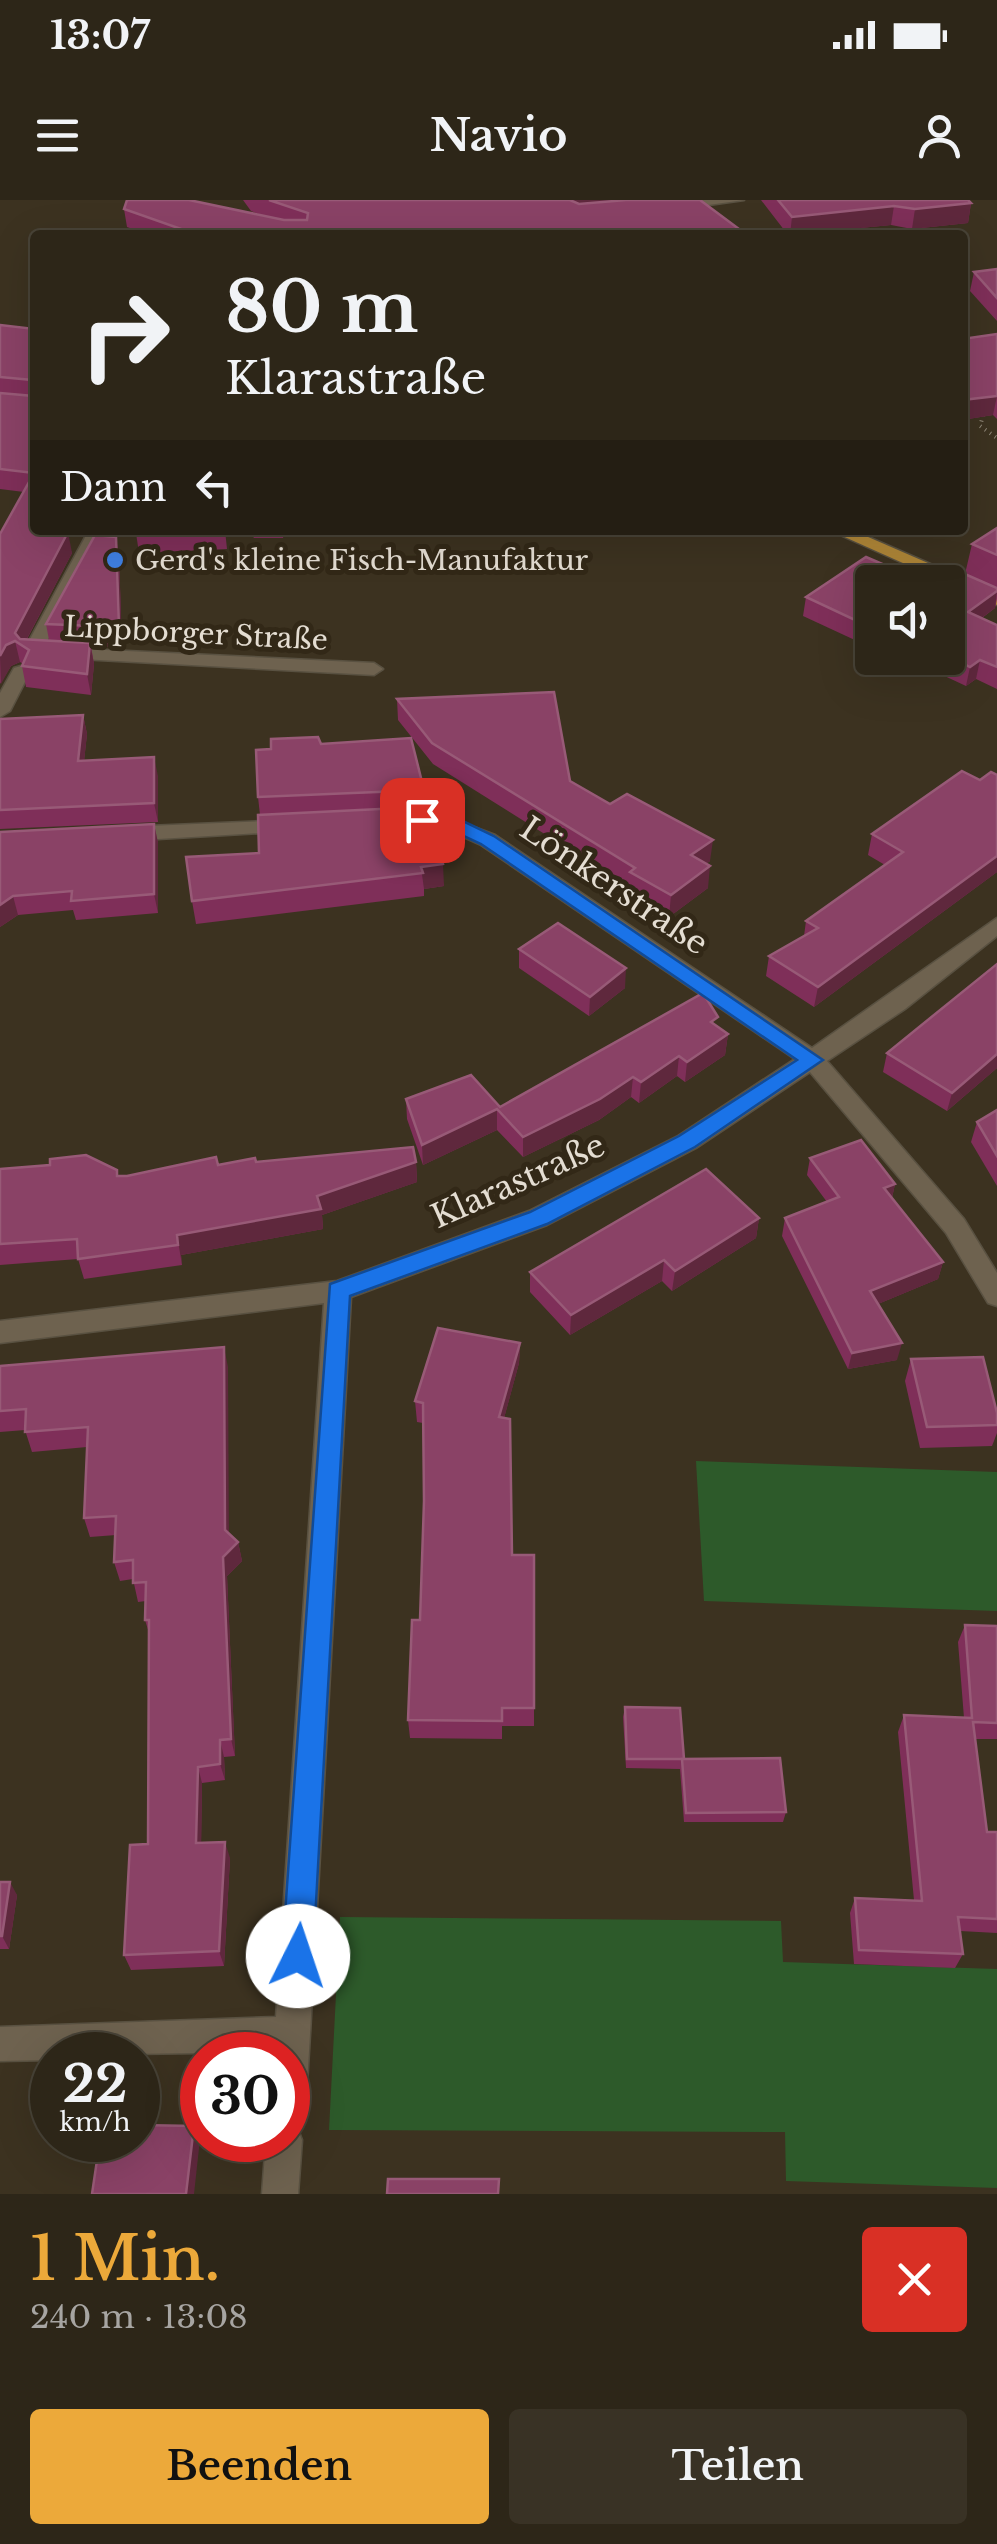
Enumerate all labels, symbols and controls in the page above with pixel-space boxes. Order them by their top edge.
text: 13:07 [50,12,150,59]
text: Navio [429,107,568,163]
icon: menu [30,108,85,163]
icon: person [912,108,967,163]
text: 80 m [225,264,418,351]
icon: right [60,270,190,400]
text: Klarastraße [225,350,486,406]
icon: left [187,460,242,515]
text: Dann [60,464,167,511]
place label: Gerd's kleine Fisch-Manufaktur [135,543,589,578]
marker: Gerd's kleine Fisch-Manufaktur [104,549,126,571]
map controls [855,565,965,675]
button: sound [855,565,965,675]
street label: Lippborger Straße [63,609,329,658]
pin [380,778,465,863]
icon: arrive [395,793,450,848]
street label: Lönkerstraße [512,808,716,964]
street label: Klarastraße [425,1125,611,1237]
position arrow [246,1904,350,2008]
speed limit sign: 30 [180,2032,310,2162]
text: 22 [62,2053,128,2116]
text: km/h [60,2107,130,2138]
text: 1 Min. [30,2222,220,2296]
button: close [862,2227,967,2332]
text: 240 m · 13:08 [30,2297,248,2337]
button: Beenden [30,2409,489,2524]
button: Teilen [509,2409,967,2524]

